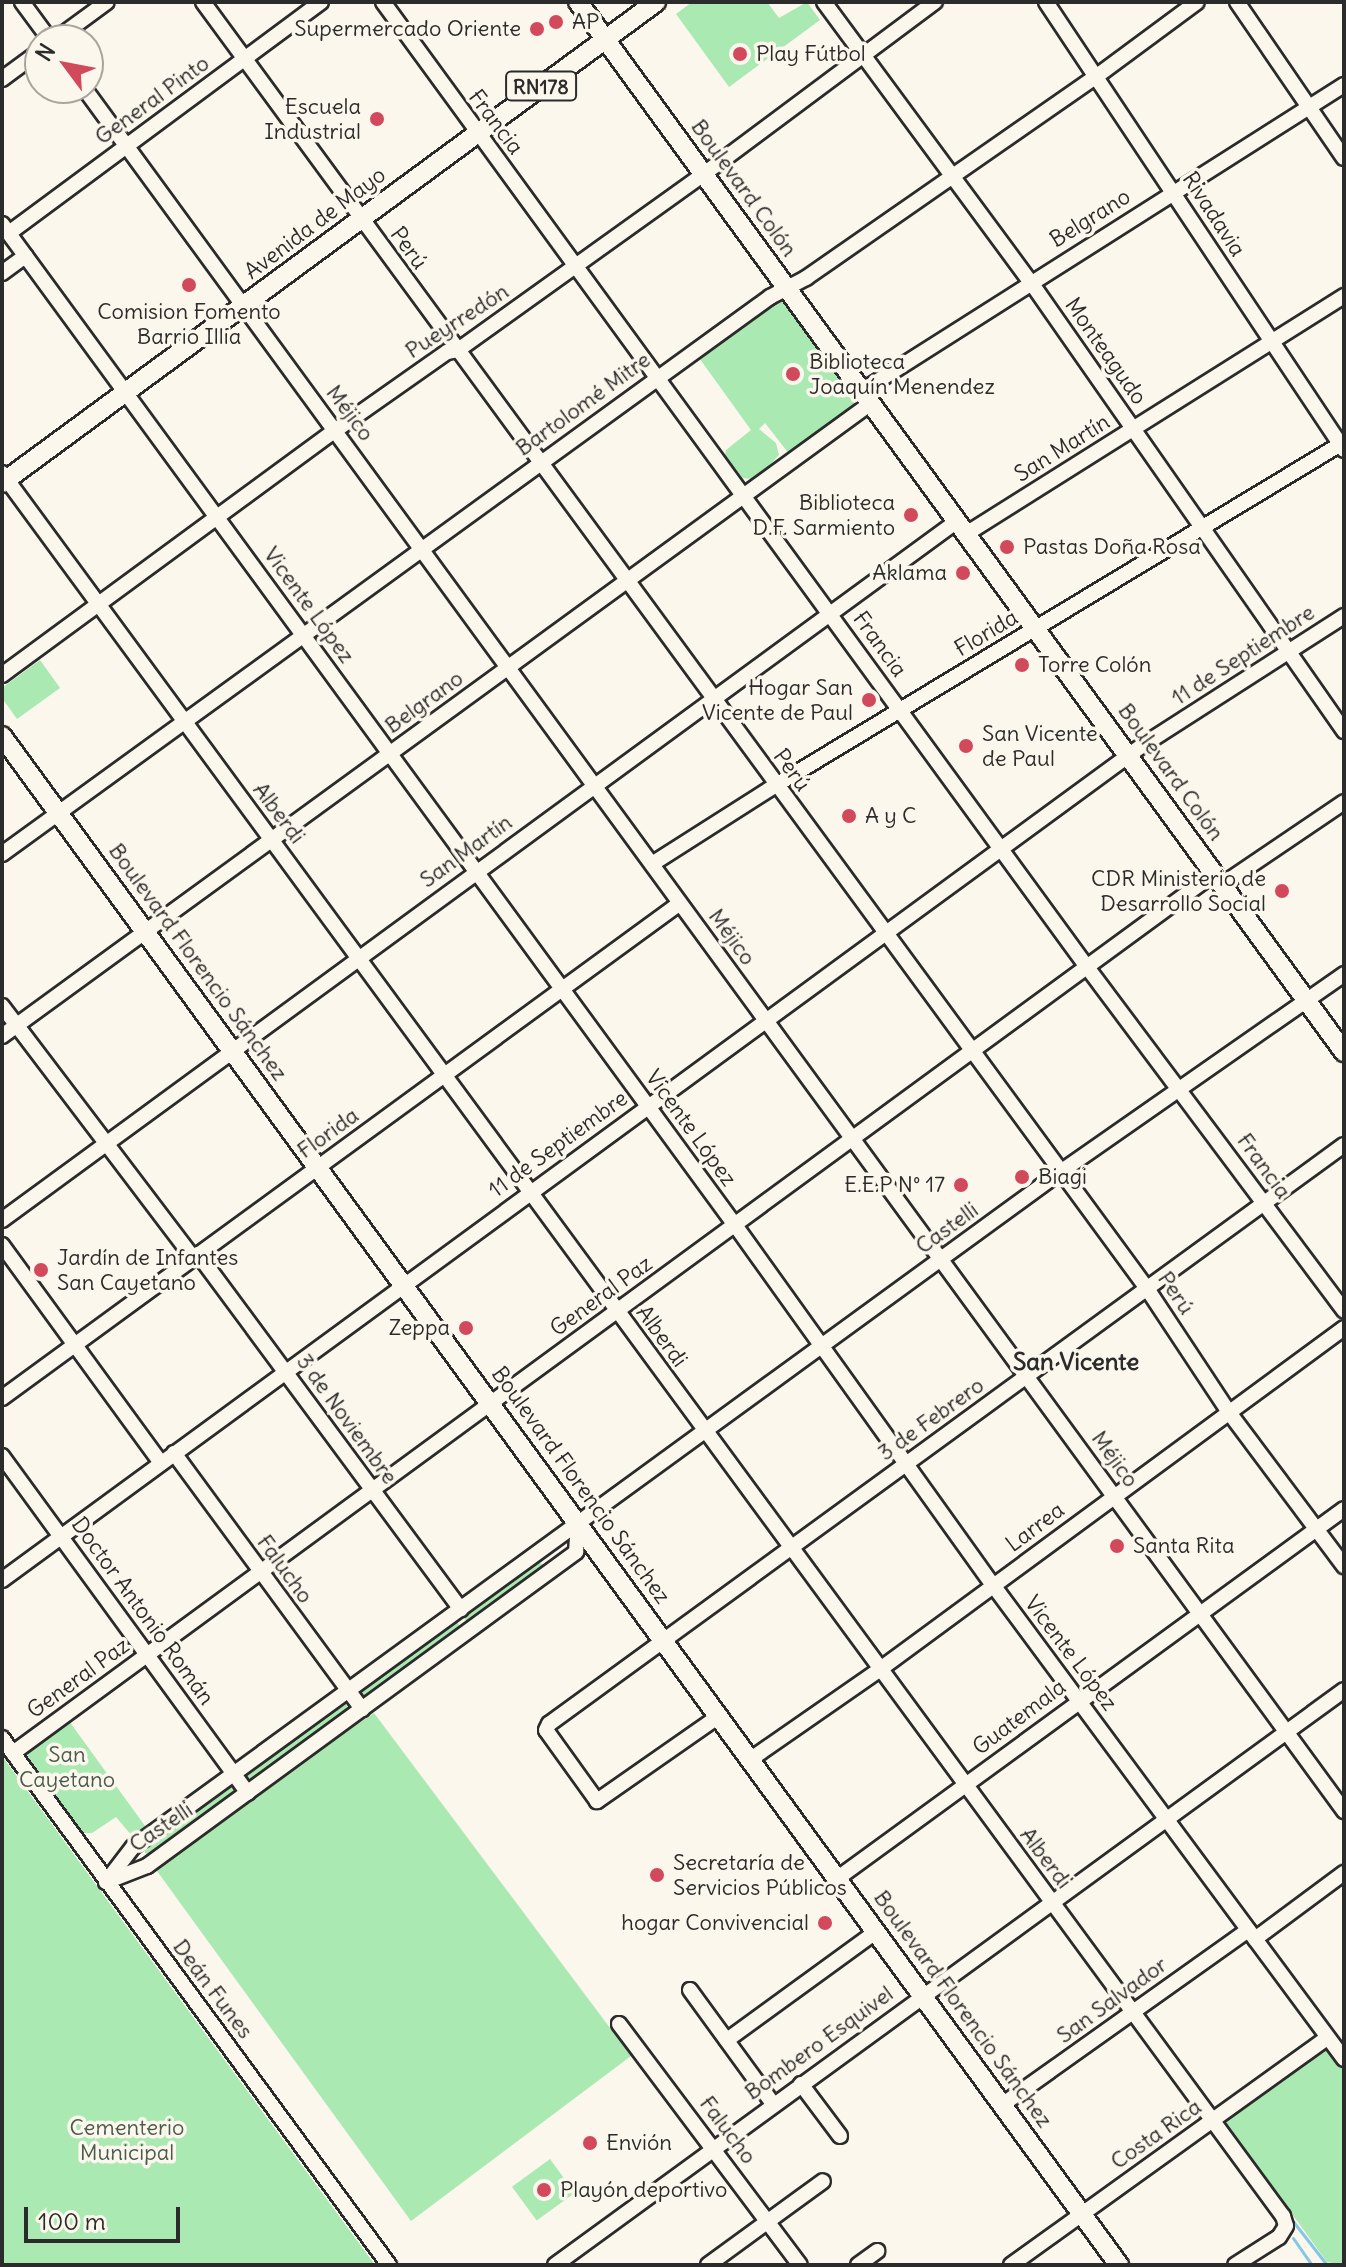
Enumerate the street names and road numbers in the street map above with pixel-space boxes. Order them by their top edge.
street label: General Pinto [90,50,214,150]
road number: RN178 [505,70,577,102]
street label: Francia [463,84,529,160]
street label: Boulevard Colón [685,114,803,262]
street label: Avenida de Mayo [239,161,391,285]
street label: Rivadavia [1177,167,1251,261]
street label: Belgrano [1045,183,1135,253]
street label: Perú [385,222,433,274]
street label: Pueyrredón [401,278,513,364]
street label: Monteagudo [1060,292,1152,410]
street label: Bartolomé Mitre [511,346,655,462]
street label: Méjico [321,380,379,446]
street label: San Martín [1010,408,1114,488]
street label: Vicente López [258,542,360,668]
street label: 11 de Septiembre [1167,599,1319,711]
street label: Florida [950,604,1022,662]
street label: Francia [847,606,913,682]
street label: Belgrano [380,665,468,739]
street label: Boulevard Colón [1112,698,1230,846]
street label: Perú [768,744,816,796]
street label: Alberdi [247,777,311,849]
street label: San Martín [415,809,517,893]
street label: Boulevard Florencio Sánchez [103,838,293,1086]
street label: Méjico [703,904,761,970]
street label: Vicente López [640,1065,742,1191]
street label: 11 de Septiembre [484,1085,632,1203]
street label: Florida [292,1102,364,1164]
street label: Francia [1231,1128,1297,1204]
street label: Castelli [911,1197,983,1259]
street label: General Paz [545,1250,657,1342]
street label: Perú [1152,1267,1200,1319]
street label: Alberdi [631,1300,693,1372]
street label: 3 de Noviembre [291,1349,403,1489]
street label: Boulevard Florencio Sánchez [486,1361,676,1609]
street label: 3 de Febrero [873,1372,989,1466]
street label: Méjico [1086,1426,1144,1492]
street label: Larrea [1001,1497,1069,1557]
street label: Doctor Antonio Román [66,1512,220,1710]
street label: Falucho [251,1530,319,1608]
street label: Vicente López [1019,1590,1123,1716]
street label: General Paz [22,1632,134,1724]
street label: Guatemala [967,1673,1071,1761]
street label: Castelli [124,1796,198,1858]
street label: Alberdi [1014,1822,1078,1894]
street label: Boulevard Florencio Sánchez [868,1885,1058,2133]
street label: Deán Funes [167,1934,259,2044]
street label: San Salvador [1052,1951,1172,2049]
street label: Bombero Esquivel [740,1980,898,2106]
street label: Falucho [694,2091,762,2169]
street label: Costa Rica [1106,2093,1206,2175]

